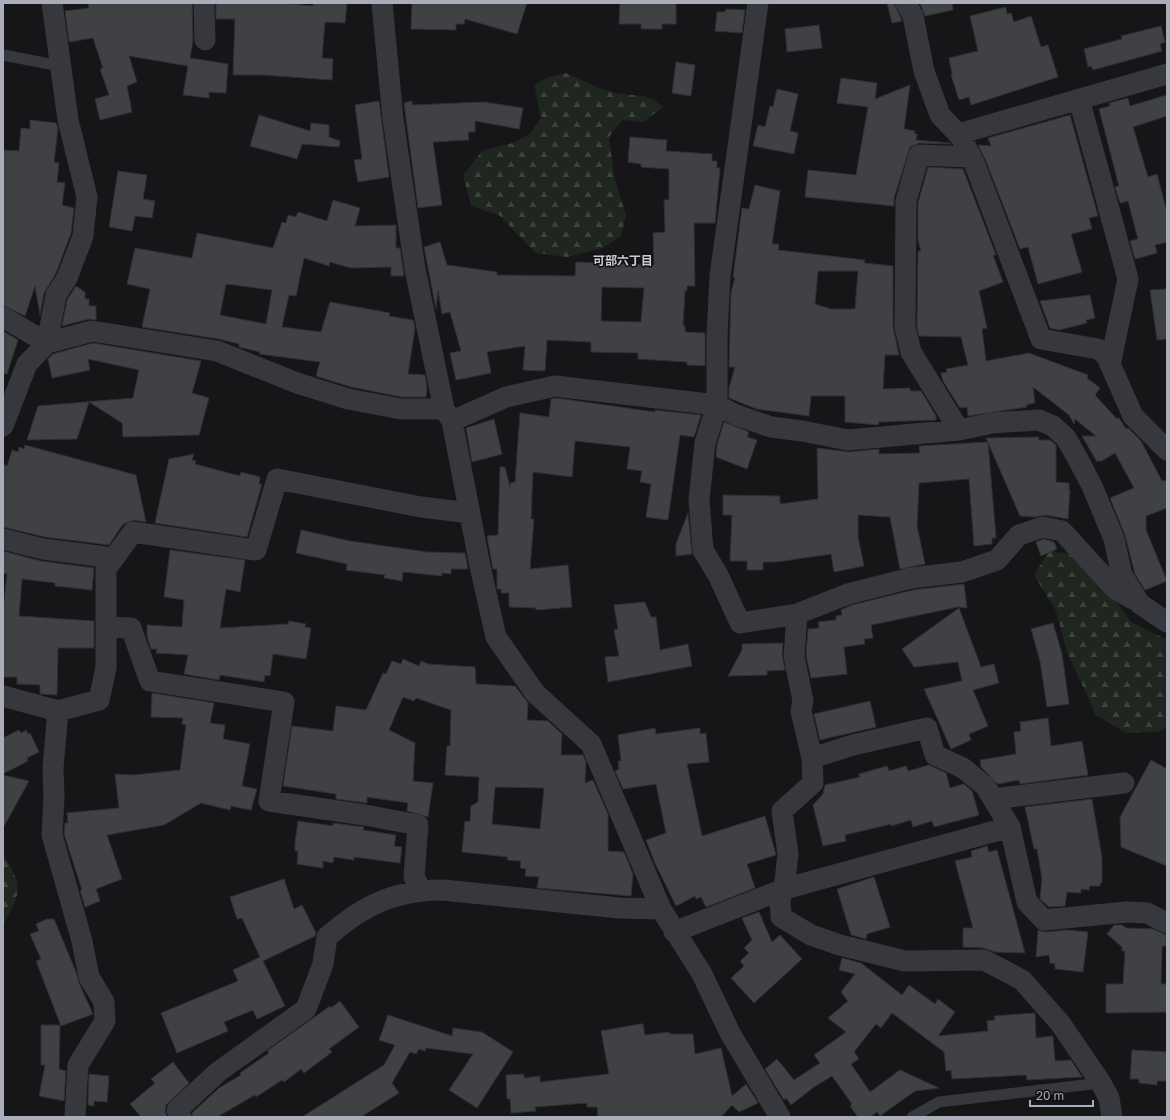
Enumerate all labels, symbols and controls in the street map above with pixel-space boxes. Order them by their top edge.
district label: 可部六丁目 [593,253,653,268]
scale bar [1030,1082,1093,1108]
text: 20 m [1036,1088,1064,1103]

